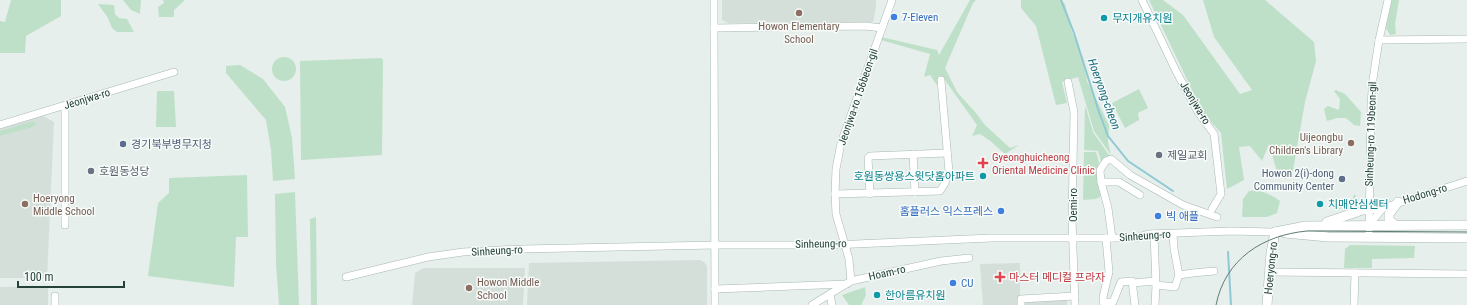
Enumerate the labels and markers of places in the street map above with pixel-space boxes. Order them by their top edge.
marker: Howon Elementary School [794,8,804,18]
place label: 7-Eleven [902,11,938,24]
marker: 7-Eleven [889,12,899,22]
place label: 무지개유치원 [1112,12,1173,25]
marker: 무지개유치원 [1099,13,1109,23]
place label: Howon Elementary School [758,20,840,46]
place label: Uijeongbu Children's Library [1269,131,1343,157]
place label: 경기북부병무지청 [131,138,212,151]
marker: Uijeongbu Children's Library [1346,138,1356,148]
marker: 경기북부병무지청 [118,139,128,149]
place label: 제일교회 [1167,149,1207,162]
marker: 제일교회 [1154,150,1164,160]
place label: Gyeonghuicheong Oriental Medicine Clinic [992,151,1095,177]
marker: Gyeonghuicheong Oriental Medicine Clinic [977,157,989,169]
place label: 호원동성당 [99,165,150,178]
marker: 호원동성당 [86,166,96,176]
place label: Howon 2(i)-dong Community Center [1254,167,1335,193]
place label: 호원동쌍용스윗닷홈아파트 [854,170,975,183]
marker: 호원동쌍용스윗닷홈아파트 [978,171,988,181]
marker: Howon 2(i)-dong Community Center [1337,174,1347,184]
place label: Hoeryong Middle School [33,192,95,218]
place label: 치매안심센터 [1328,198,1389,211]
marker: Hoeryong Middle School [20,199,30,209]
marker: 치매안심센터 [1315,199,1325,209]
place label: 홈플러스 익스프레스 [899,205,993,218]
marker: 홈플러스 익스프레스 [996,206,1006,216]
place label: 빅 애플 [1166,210,1199,223]
marker: 빅 애플 [1153,211,1163,221]
marker: 마스터 메디컬 프라자 [994,271,1006,283]
place label: 마스터 메디컬 프라자 [1009,271,1105,284]
place label: Howon Middle School [477,276,539,302]
place label: CU [961,277,973,290]
marker: CU [948,278,958,288]
marker: Howon Middle School [464,283,474,293]
place label: 한아름유치원 [885,289,946,302]
marker: 한아름유치원 [872,290,882,300]

